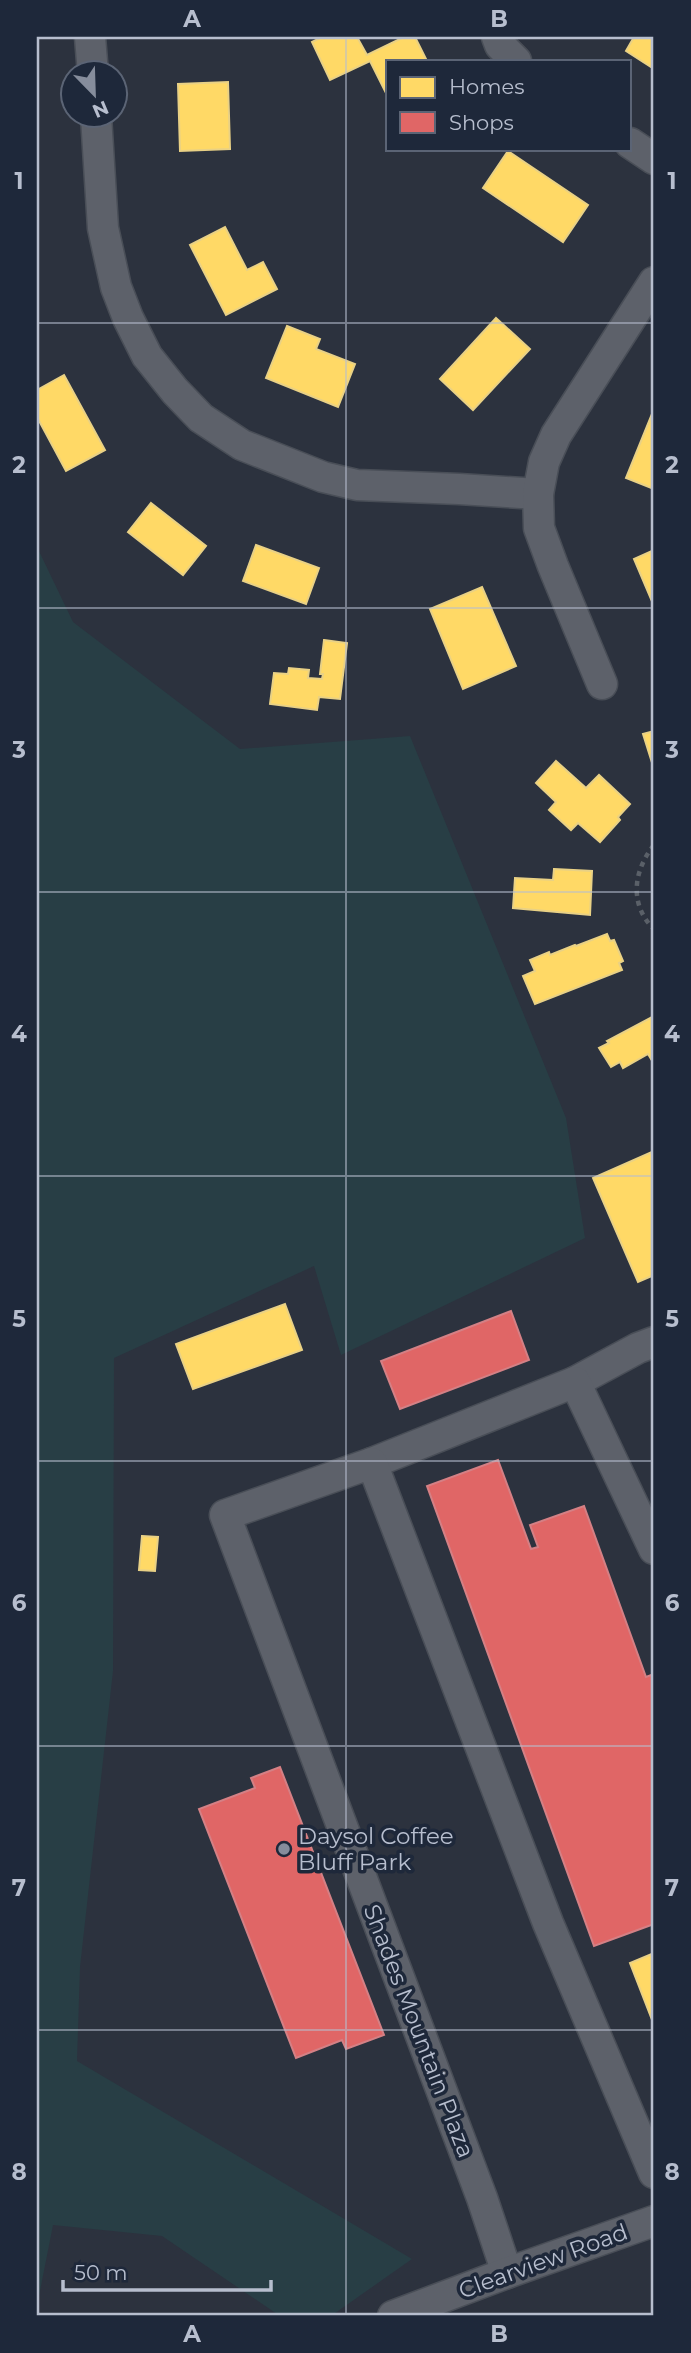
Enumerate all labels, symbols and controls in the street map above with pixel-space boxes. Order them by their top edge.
text: A [182,5,201,33]
text: B [490,5,508,33]
north arrow [60,60,130,130]
legend [386,60,632,150]
text: Homes [449,74,524,99]
text: N [89,96,112,123]
text: Shops [449,110,514,135]
text: 1 [14,167,24,195]
text: 1 [667,167,677,195]
text: 2 [12,451,26,479]
text: 2 [665,451,679,479]
text: 3 [11,736,26,764]
text: 3 [664,736,679,764]
text: 4 [11,1020,27,1048]
text: 4 [664,1020,680,1048]
text: 5 [12,1305,26,1333]
text: 5 [665,1305,679,1333]
text: 6 [12,1589,27,1617]
text: 6 [665,1589,680,1617]
place label: Daysol Coffee Bluff Park [298,1822,454,1876]
marker: Daysol Coffee Bluff Park [276,1841,292,1857]
text: 7 [12,1874,26,1902]
text: 7 [665,1874,679,1902]
street label: Shades Mountain Plaza [358,1900,480,2162]
text: 8 [11,2158,27,2186]
text: 8 [664,2158,680,2186]
street label: Clearview Road [455,2217,631,2305]
scale bar [63,2248,271,2292]
text: 50 m [74,2260,128,2285]
text: A [182,2320,201,2348]
text: B [490,2320,508,2348]

